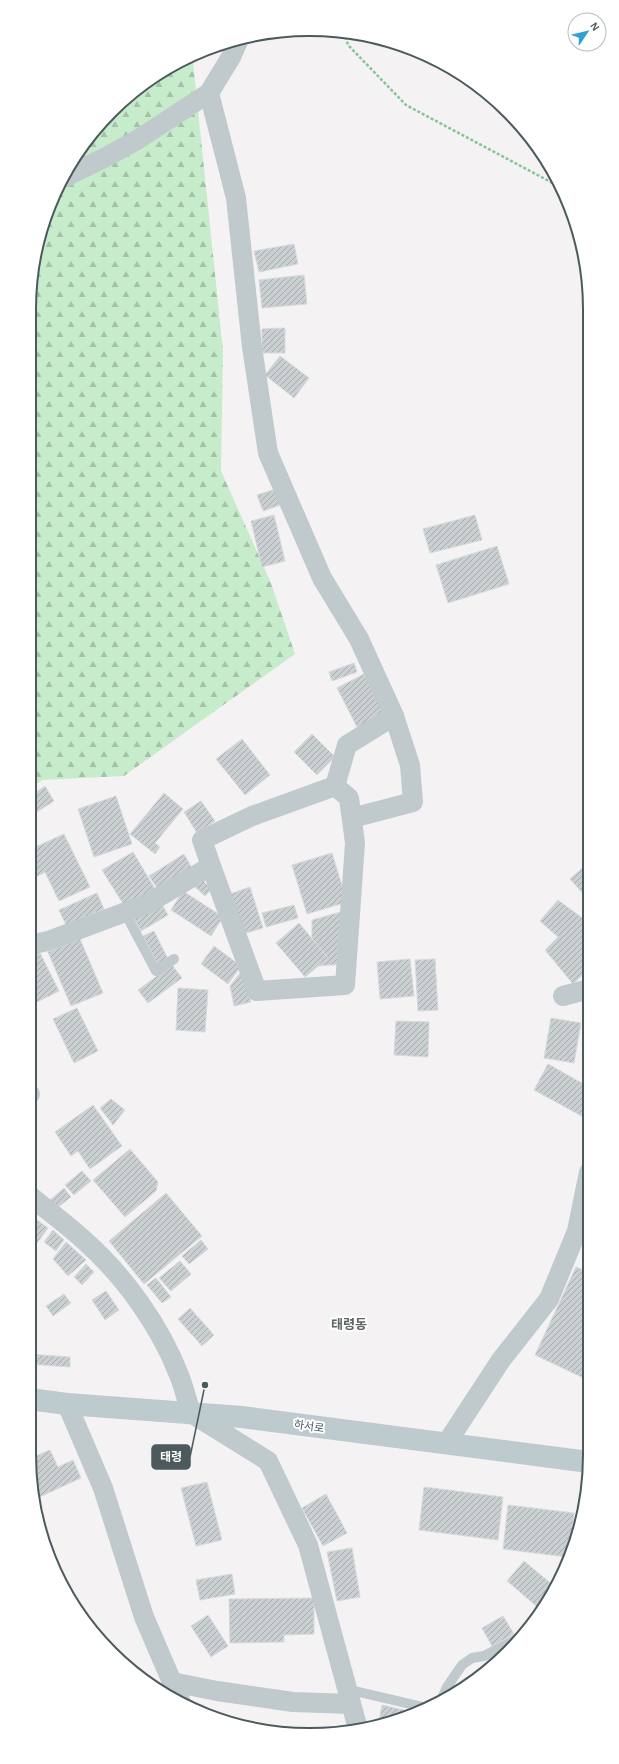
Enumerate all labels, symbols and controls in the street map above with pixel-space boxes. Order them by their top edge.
north arrow [567,12,607,52]
text: N [588,20,601,33]
district label: 태령동 [331,1318,367,1332]
street label: 하서로 [293,1419,325,1434]
callout: 태령 [152,1445,190,1469]
text: 태령 [160,1451,182,1463]

